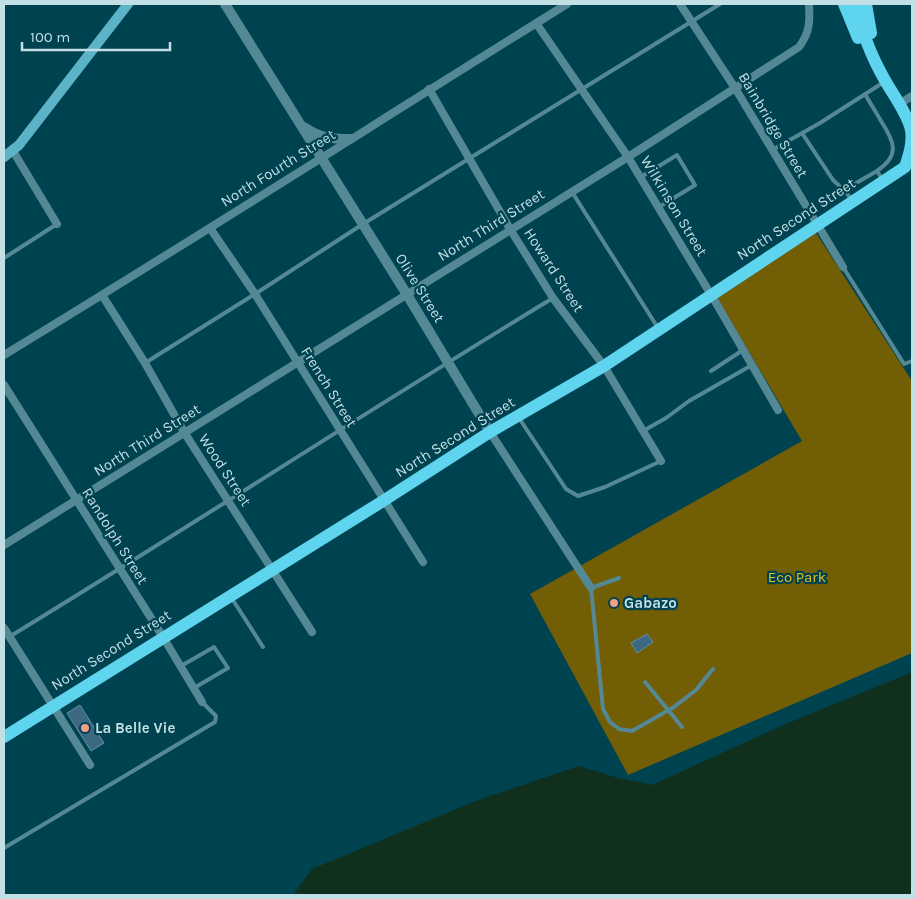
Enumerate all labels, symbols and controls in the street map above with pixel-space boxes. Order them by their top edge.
scale bar [22,20,170,52]
text: 100 m [30,28,70,46]
street label: Bainbridge Street [734,69,812,181]
street label: North Fourth Street [217,125,339,211]
street label: Wilkinson Street [637,153,711,260]
street label: North Second Street [733,174,859,264]
street label: North Third Street [434,185,548,265]
street label: Howard Street [520,225,588,316]
street label: Olive Street [392,250,449,326]
street label: French Street [297,343,361,431]
street label: North Second Street [392,393,518,481]
street label: North Third Street [90,400,204,480]
street label: Wood Street [195,430,255,510]
street label: Randolph Street [78,484,152,588]
park label: Eco Park [768,568,826,586]
place label: Gabazo [624,594,677,612]
marker: Gabazo [608,597,620,609]
street label: North Second Street [48,606,174,694]
place label: La Belle Vie [95,719,175,737]
marker: La Belle Vie [79,722,91,734]

